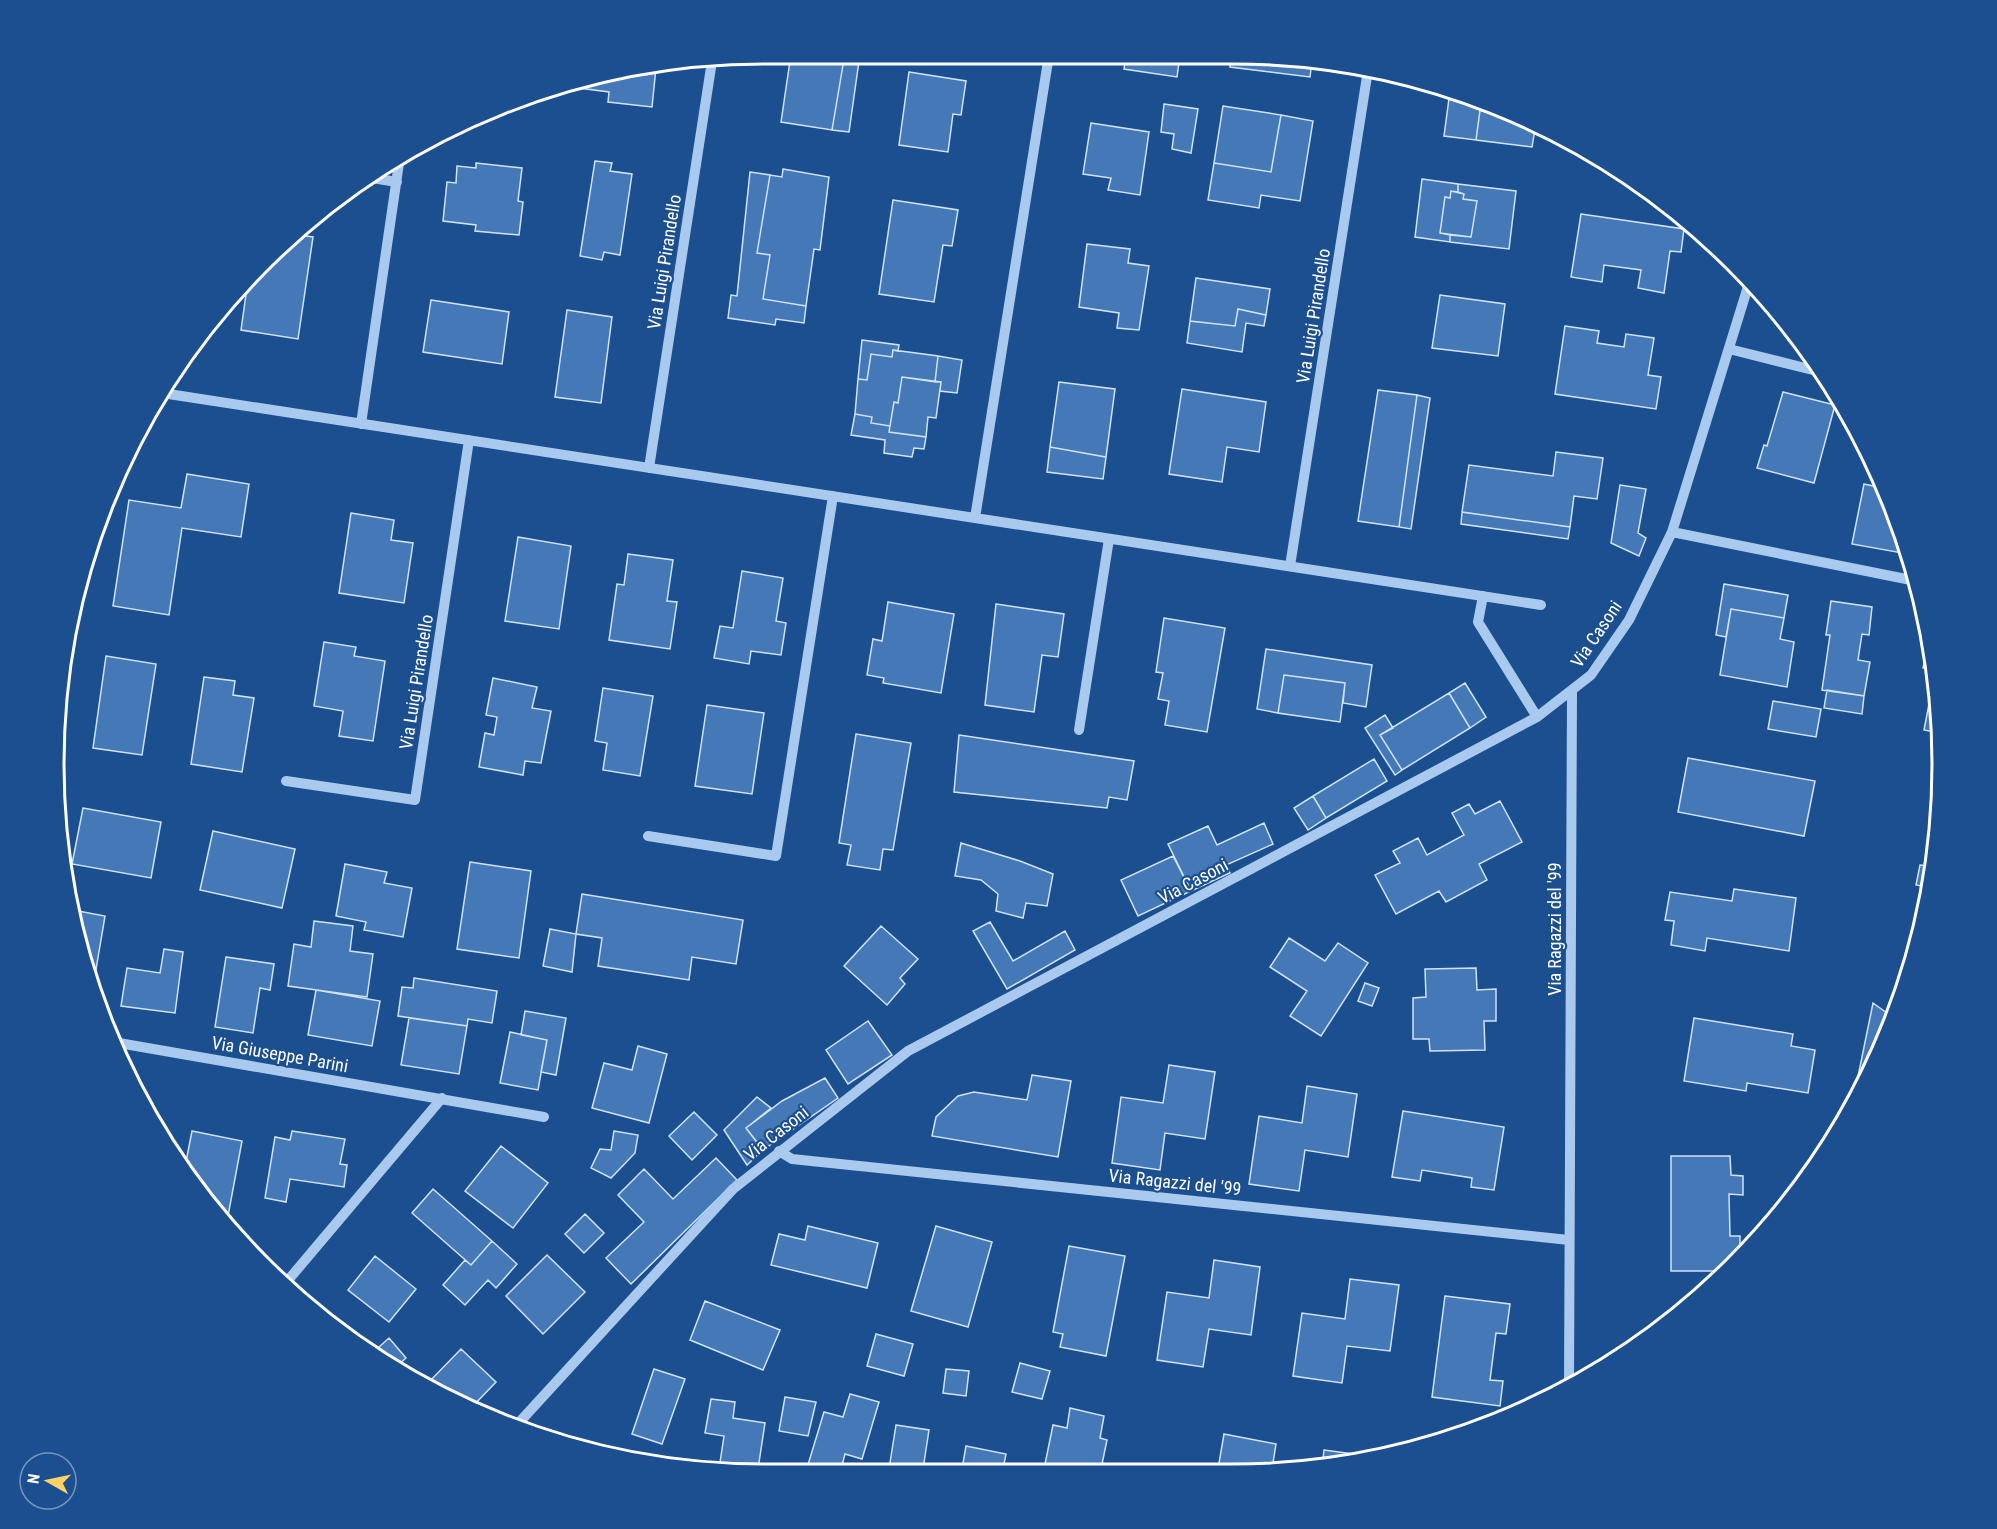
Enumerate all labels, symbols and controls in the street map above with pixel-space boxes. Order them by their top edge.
street label: Via Luigi Pirandello [643,193,685,331]
street label: Via Luigi Pirandello [1292,247,1334,385]
street label: Via Casoni [1566,597,1626,671]
street label: Via Luigi Pirandello [395,613,437,751]
street label: Via Casoni [1155,854,1231,908]
street label: Via Ragazzi del '99 [1544,862,1565,996]
street label: Via Giuseppe Parini [210,1032,350,1076]
street label: Via Casoni [740,1101,812,1165]
street label: Via Ragazzi del '99 [1108,1165,1242,1199]
north arrow [18,1451,78,1511]
text: N [24,1472,44,1485]

